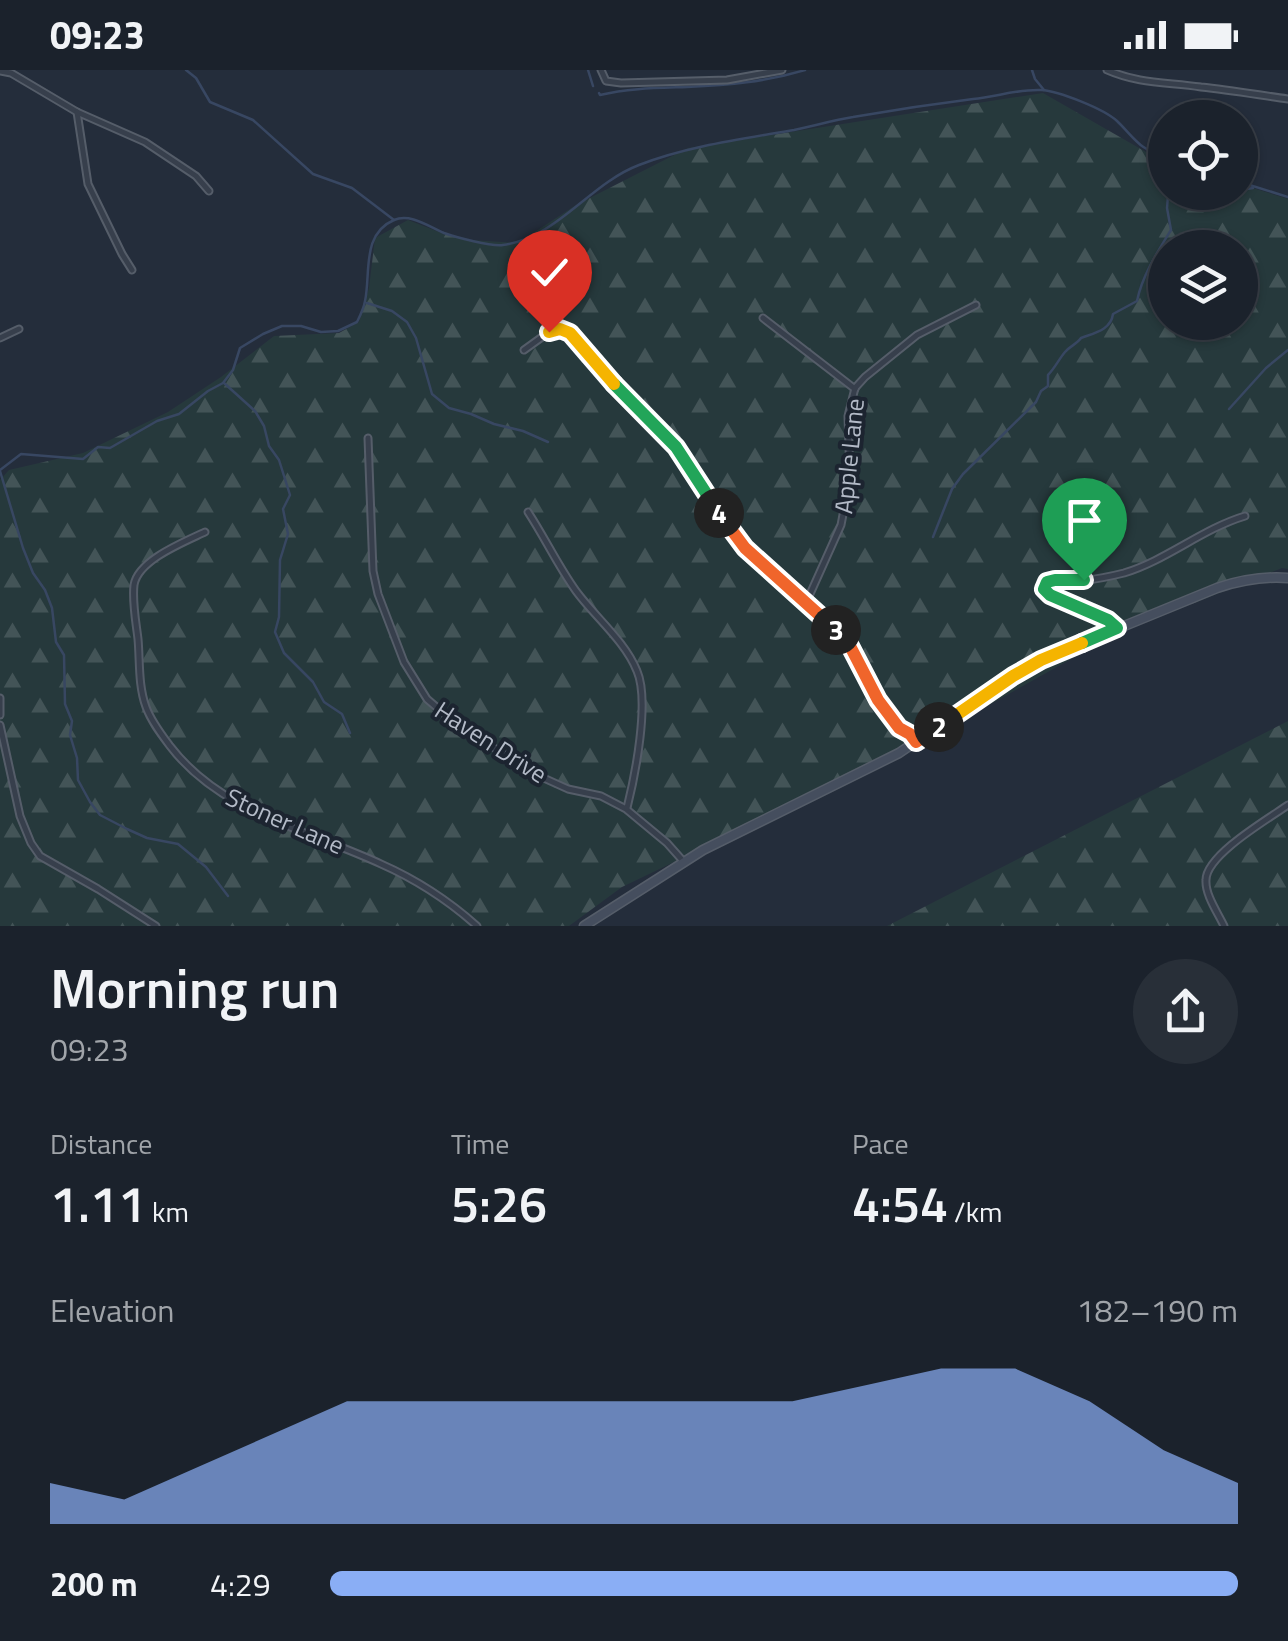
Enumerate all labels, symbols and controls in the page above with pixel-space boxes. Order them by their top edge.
text: 09:23 [50,6,145,64]
map controls [1148,100,1258,340]
button: locate [1148,100,1258,210]
pin [507,230,592,333]
button: layers [1148,230,1258,340]
icon: check [522,245,577,300]
street label: Apple Lane [824,396,874,516]
pin [1042,478,1127,581]
pin: 4 [694,488,744,538]
text: 4 [711,491,727,534]
icon: arrive [1057,493,1112,548]
pin: 3 [811,605,861,655]
text: 3 [828,608,844,651]
street label: Haven Drive [427,691,555,793]
pin: 2 [914,702,964,752]
text: 2 [931,705,947,748]
street label: Stoner Lane [220,778,350,864]
text: Morning run [50,946,339,1029]
button: share [1133,959,1238,1064]
text: 09:23 [50,1025,129,1073]
text: Distance [50,1122,152,1165]
text: Time [451,1122,509,1165]
text: Pace [852,1122,909,1165]
text: 1.11 [50,1165,146,1241]
text: 5:26 [451,1165,547,1241]
text: 4:54 [852,1165,948,1241]
text: km [146,1190,189,1233]
text: /km [948,1190,1002,1233]
text: Elevation [50,1286,174,1334]
text: 182–190 m [1076,1286,1238,1334]
text: 200 m [50,1560,138,1608]
text: 4:29 [210,1560,271,1608]

